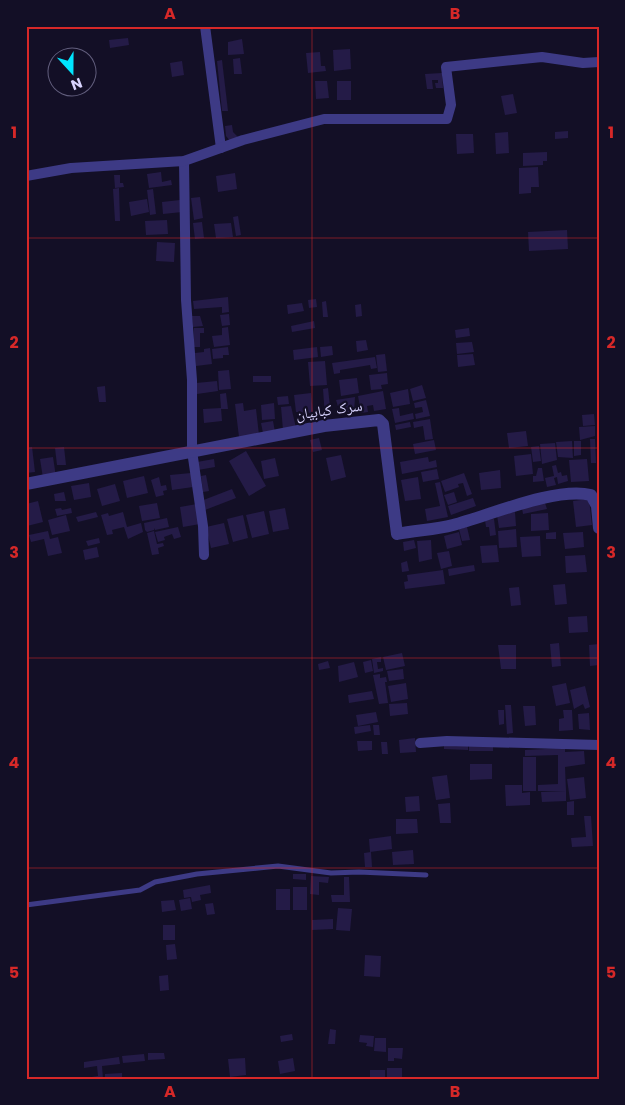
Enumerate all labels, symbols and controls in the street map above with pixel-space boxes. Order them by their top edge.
text: A [164,2,176,25]
text: B [450,2,460,25]
north arrow [48,48,98,98]
text: N [68,73,85,95]
text: 1 [11,121,17,144]
text: 1 [608,121,614,144]
text: 2 [9,331,19,354]
text: 2 [606,331,616,354]
street label: سرک کبابیان [294,394,364,425]
text: 3 [9,541,19,564]
text: 3 [606,541,616,564]
text: 4 [9,751,20,774]
text: 4 [606,751,617,774]
text: 5 [9,961,19,984]
text: 5 [606,961,616,984]
text: A [164,1080,176,1103]
text: B [450,1080,460,1103]

